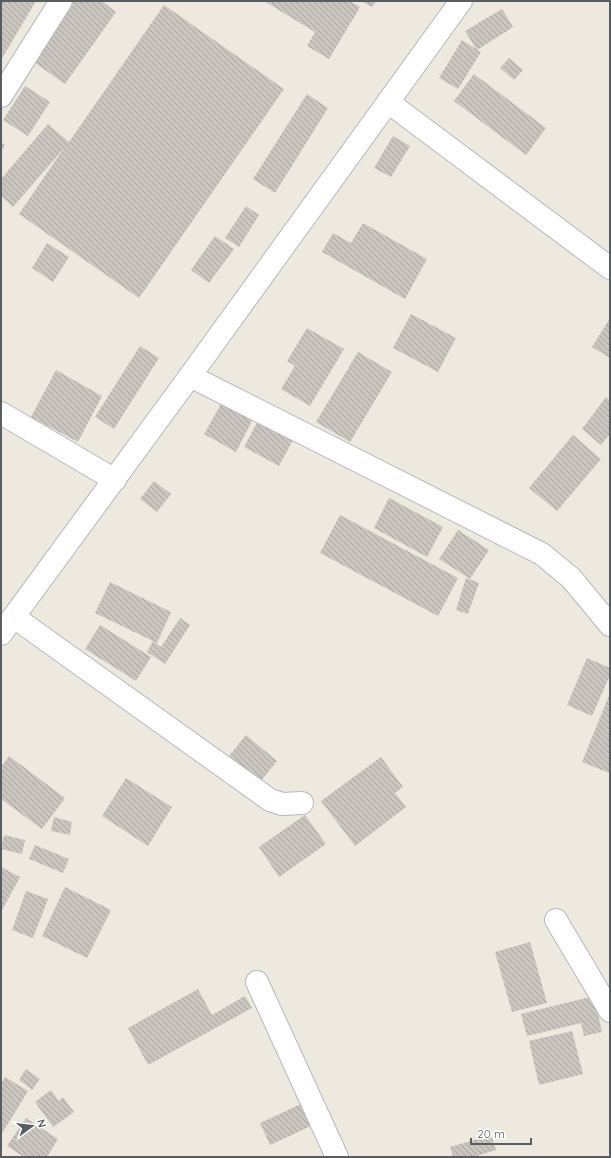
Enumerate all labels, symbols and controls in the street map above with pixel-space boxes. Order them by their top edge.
north arrow [12,1106,52,1146]
text: N [34,1118,49,1129]
scale bar [471,1120,531,1146]
text: 20 m [477,1126,505,1141]

